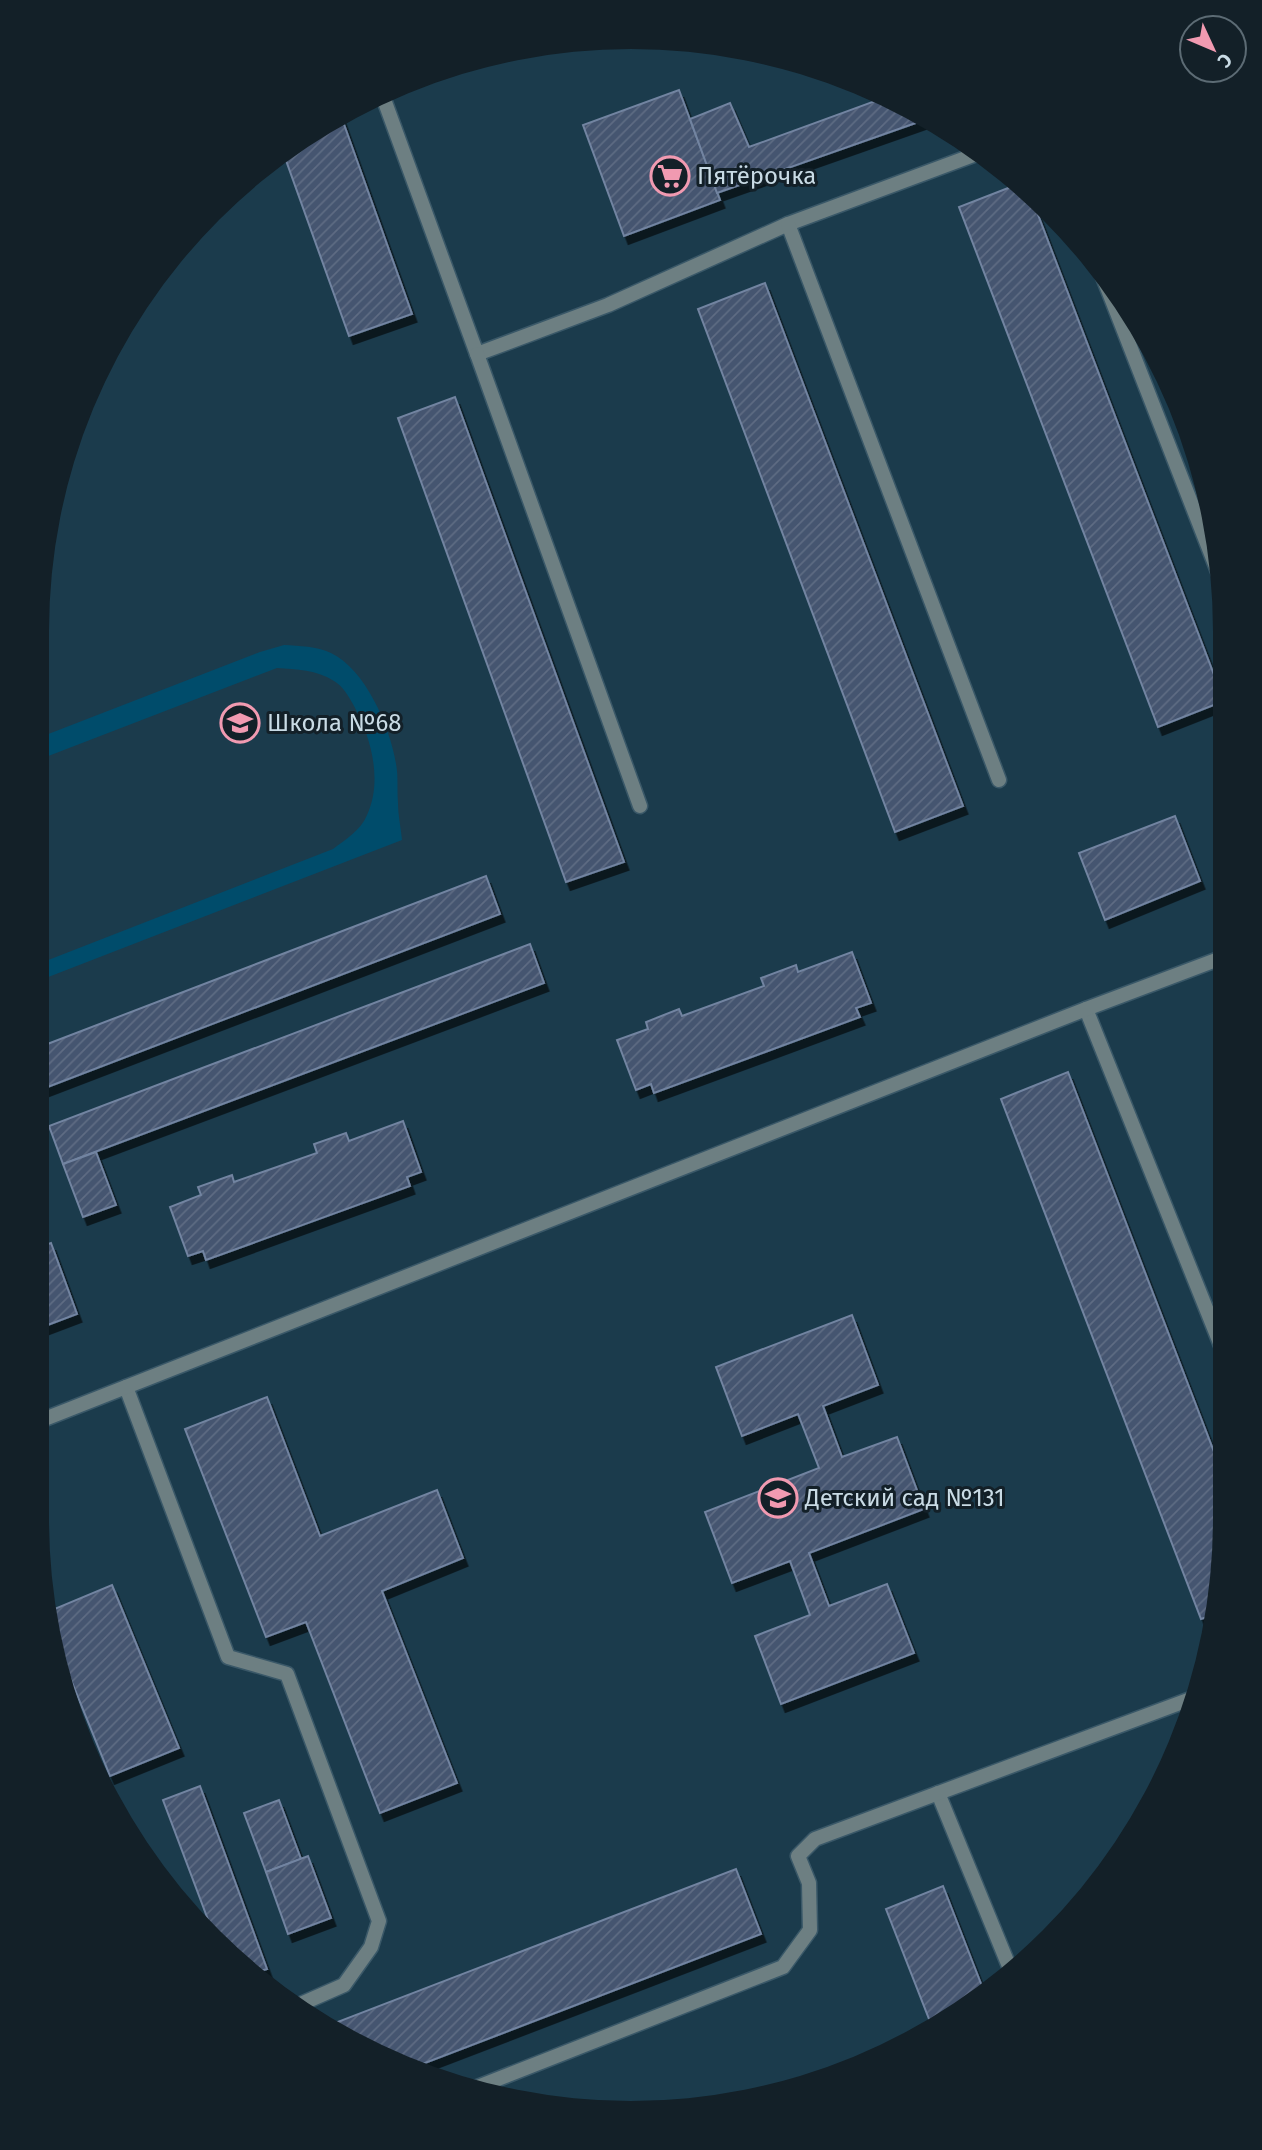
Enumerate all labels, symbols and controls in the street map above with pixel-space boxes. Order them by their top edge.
north arrow [1178,14,1248,84]
text: С [1213,49,1237,72]
supermarket icon: Пятёрочка [649,155,691,197]
place label: Пятёрочка [697,162,816,190]
school or university icon: Школа №68 [219,702,261,744]
place label: Школа №68 [267,709,401,737]
school or university icon: Детский сад №131 [757,1477,799,1519]
place label: Детский сад №131 [804,1484,1005,1512]

